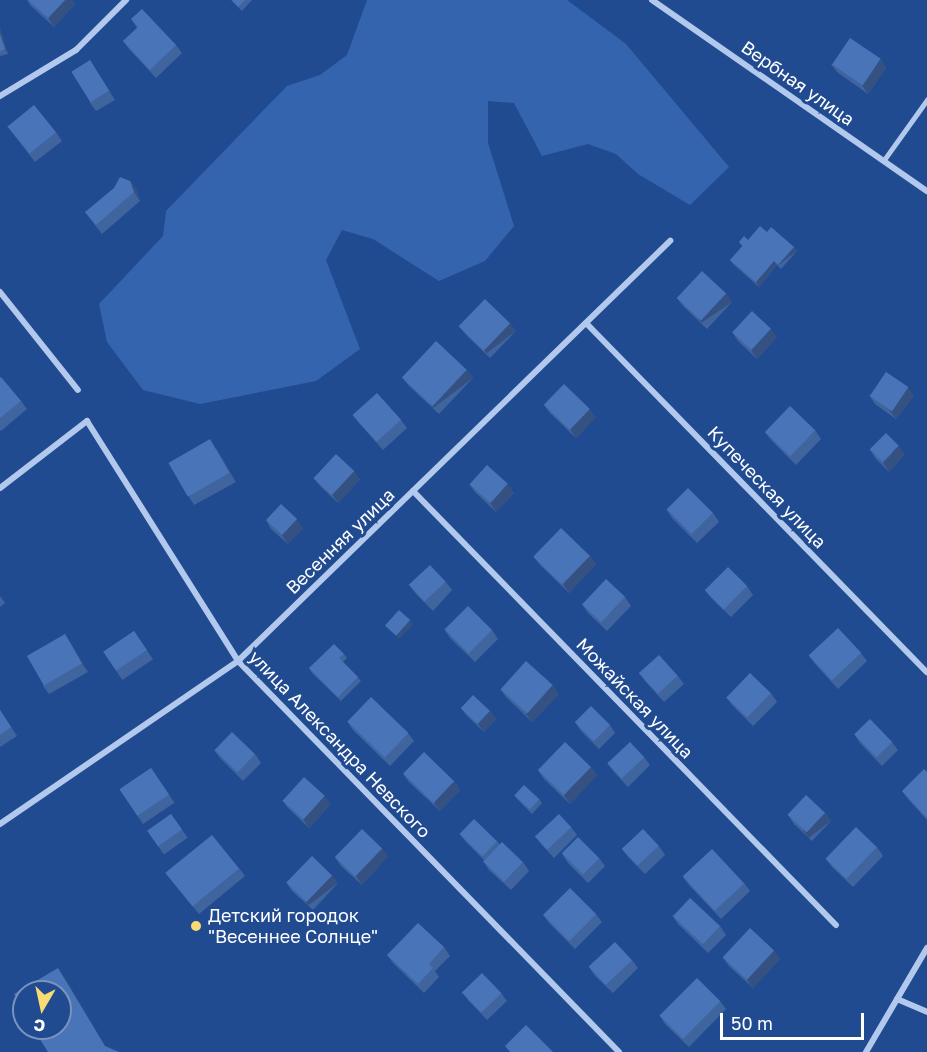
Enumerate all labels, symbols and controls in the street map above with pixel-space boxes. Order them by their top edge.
street label: Вербная улица [737,36,859,130]
street label: Купеческая улица [703,421,831,553]
street label: Весенняя улица [281,484,399,598]
street label: Можайская улица [572,633,698,763]
street label: улица Александра Невского [245,646,435,842]
place label: Детский городок "Весеннее Солнце" [208,905,378,948]
marker: Детский городок "Весеннее Солнце" [189,919,203,933]
north arrow [12,980,72,1040]
scale bar [723,1001,867,1039]
text: 50 m [731,1012,773,1034]
text: С [32,1015,47,1037]

